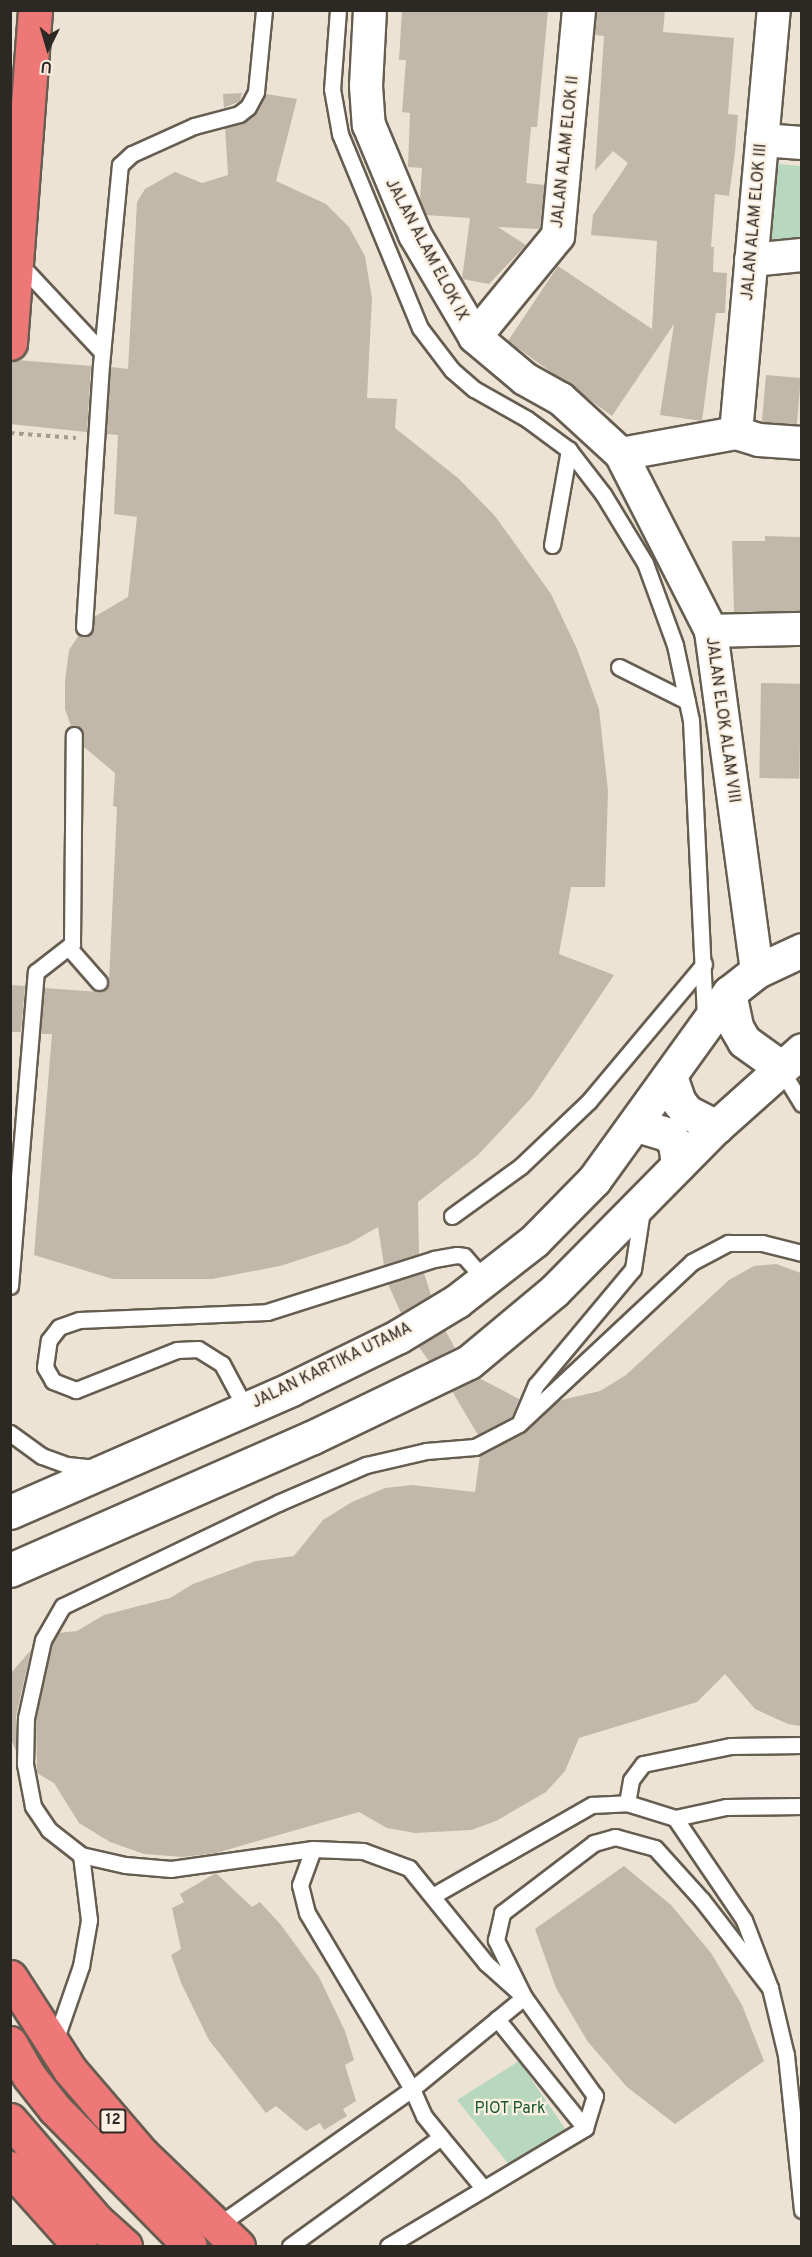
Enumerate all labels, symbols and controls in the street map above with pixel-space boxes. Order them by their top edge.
north arrow [18,18,78,78]
text: U [40,55,53,76]
street label: JALAN ALAM ELOK II [548,75,584,229]
street label: JALAN ALAM ELOK III [739,142,771,302]
street label: JALAN ALAM ELOK IX [380,175,472,325]
street label: JALAN ELOK ALAM VIII [701,635,743,805]
street label: JALAN KARTIKA UTAMA [249,1319,415,1413]
park label: PIOT Park [474,2099,546,2119]
road number: 12 [98,2109,128,2133]

